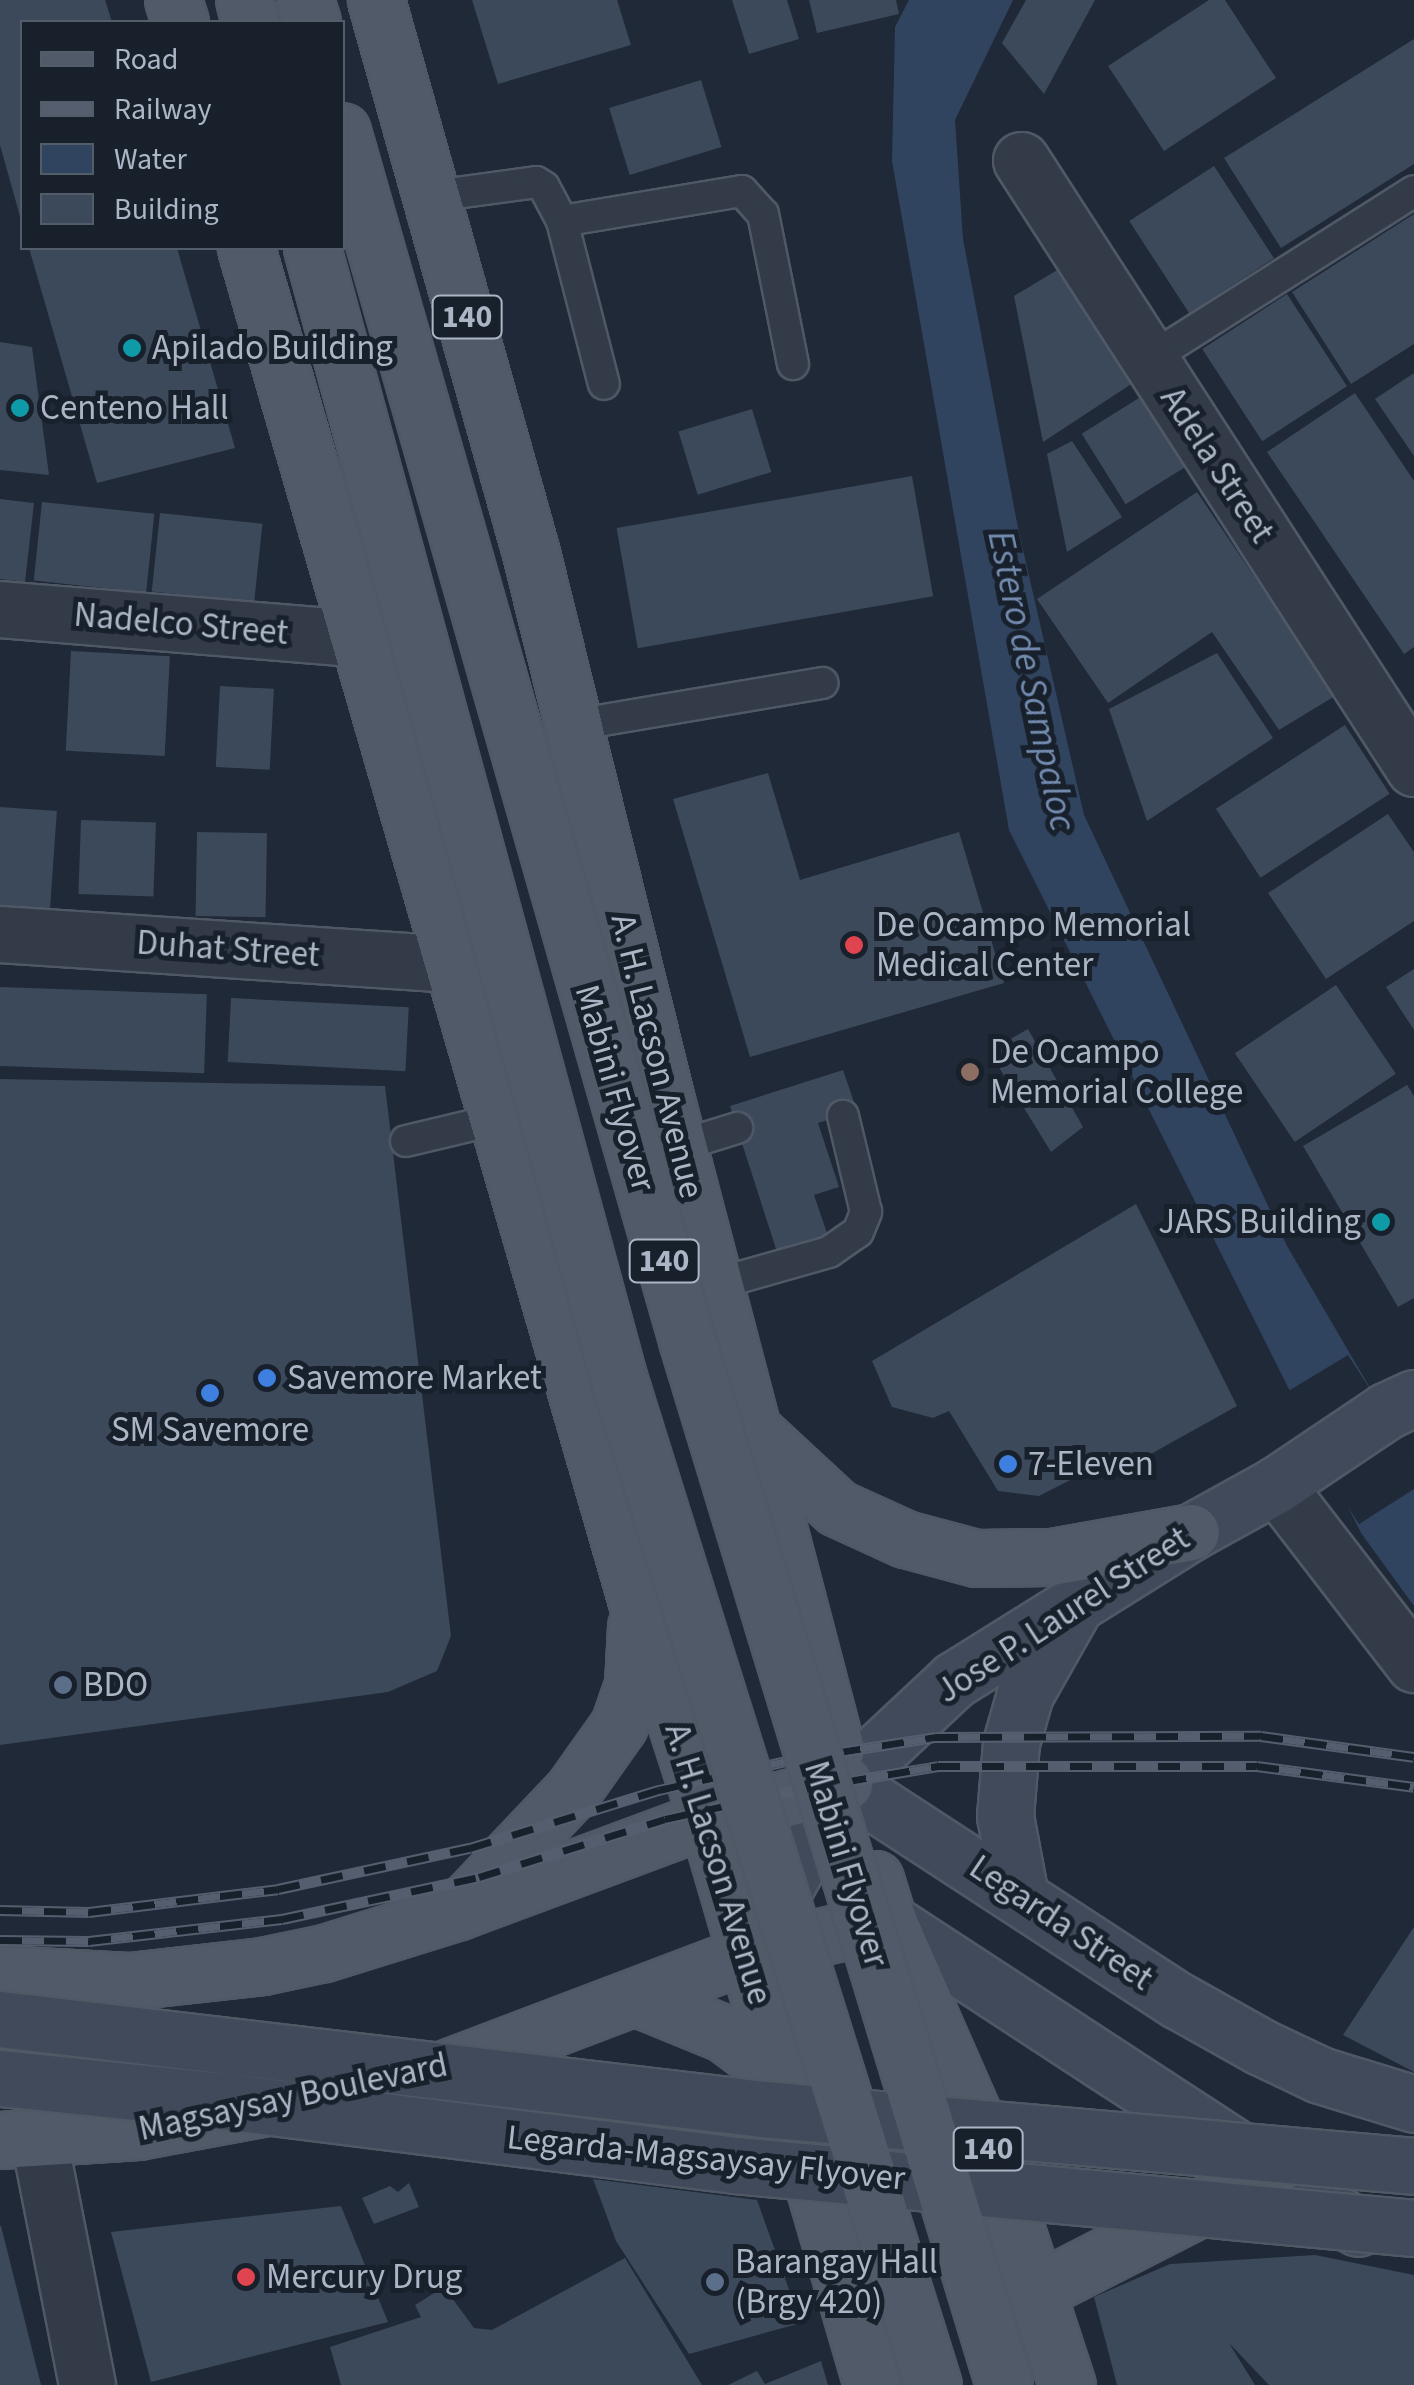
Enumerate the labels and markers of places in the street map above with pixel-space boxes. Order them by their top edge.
place label: Apilado Building [152,327,393,369]
marker: Apilado Building [121,337,143,359]
place label: Centeno Hall [40,387,229,429]
marker: Centeno Hall [9,397,31,419]
place label: De Ocampo Memorial Medical Center [876,904,1191,986]
marker: De Ocampo Memorial Medical Center [841,932,867,958]
place label: De Ocampo Memorial College [990,1031,1243,1113]
marker: De Ocampo Memorial College [959,1061,981,1083]
place label: JARS Building [1158,1201,1361,1243]
marker: JARS Building [1370,1211,1392,1233]
place label: Savemore Market [287,1357,542,1399]
marker: Savemore Market [256,1367,278,1389]
marker: SM Savemore [199,1382,221,1404]
place label: SM Savemore [111,1409,309,1451]
place label: 7-Eleven [1028,1443,1154,1485]
marker: 7-Eleven [997,1453,1019,1475]
place label: BDO [83,1664,148,1706]
marker: BDO [52,1674,74,1696]
place label: Barangay Hall (Brgy 420) [735,2241,938,2323]
place label: Mercury Drug [266,2256,462,2298]
marker: Mercury Drug [235,2266,257,2288]
marker: Barangay Hall (Brgy 420) [704,2271,726,2293]

